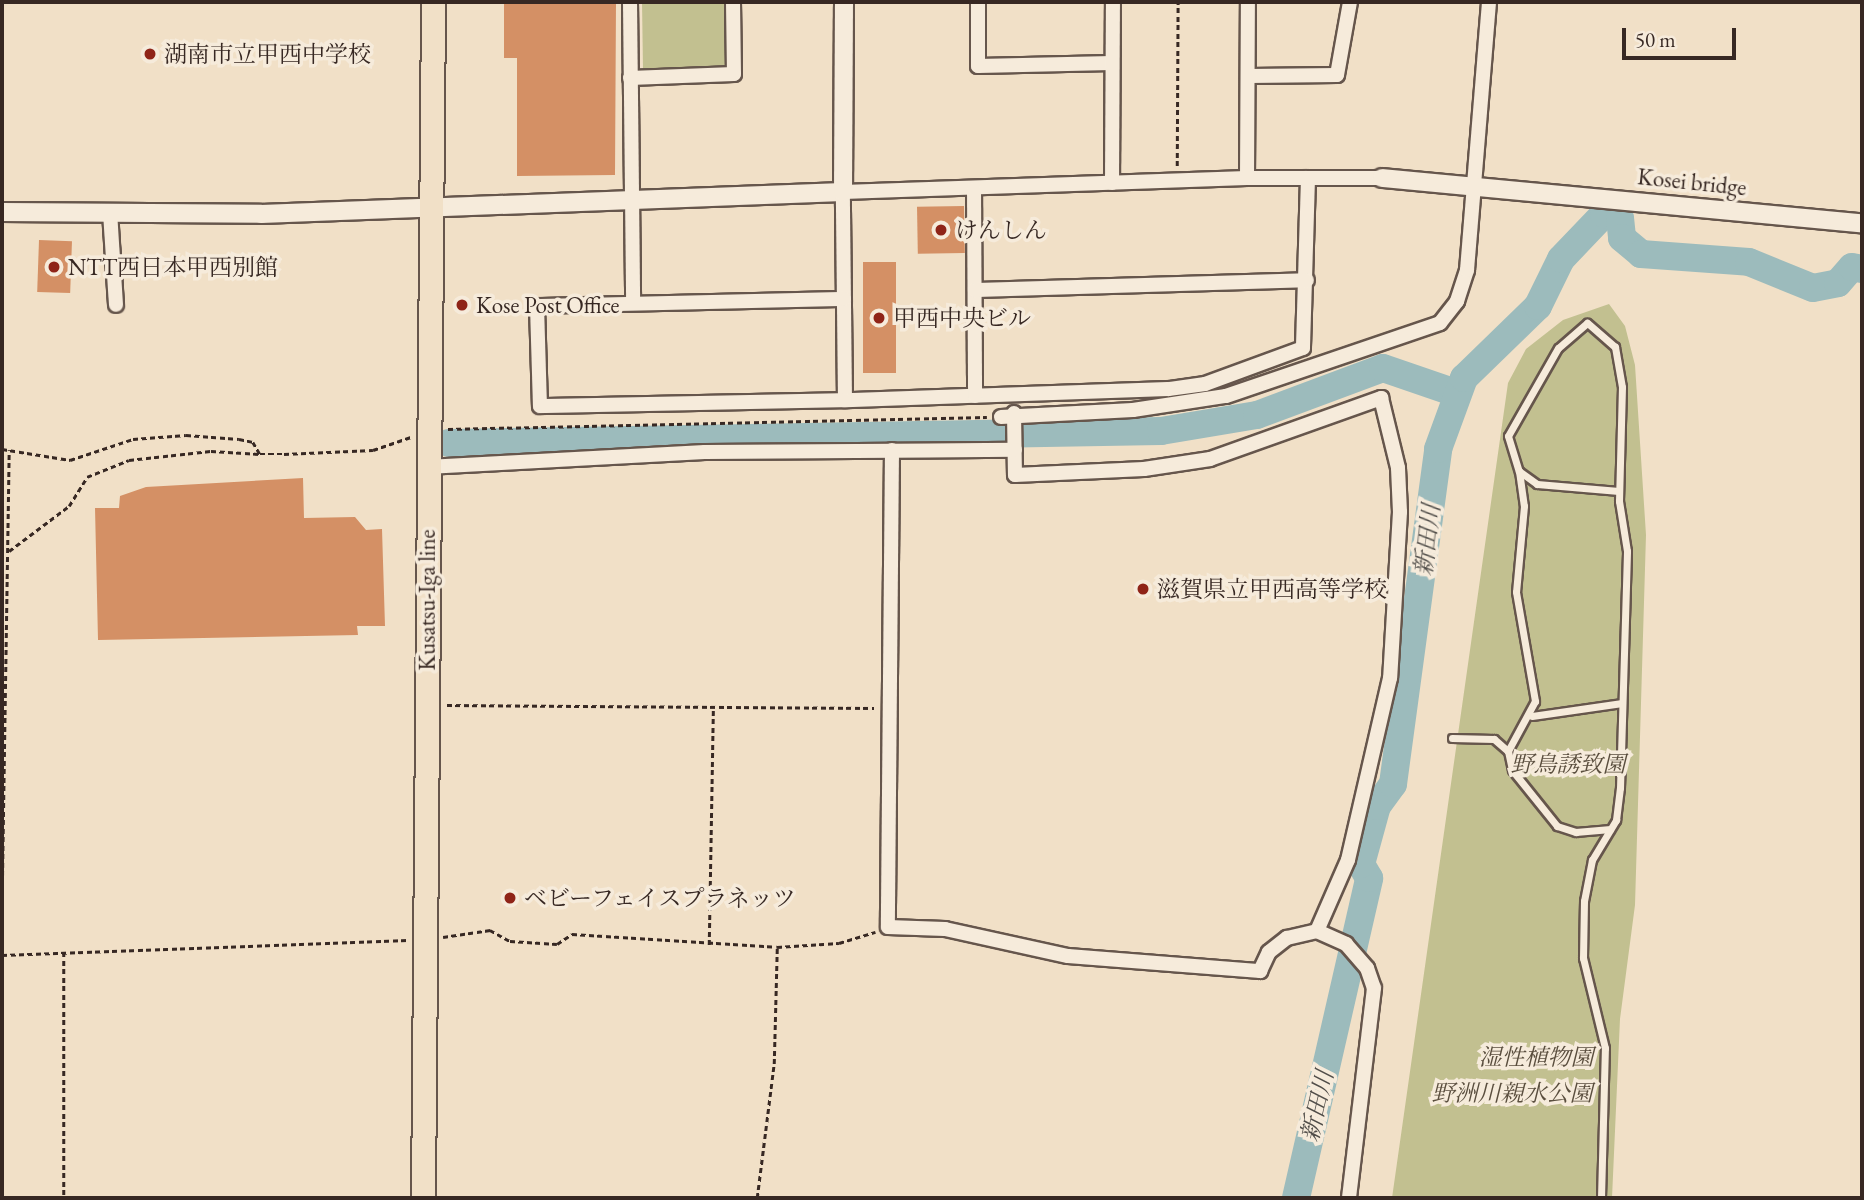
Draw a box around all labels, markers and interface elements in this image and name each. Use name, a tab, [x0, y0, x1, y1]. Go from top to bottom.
scale bar	[1626, 14, 1740, 58]
text: 50 m	[1635, 26, 1676, 53]
place label: 湖南市立甲西中学校	[164, 40, 371, 68]
marker: 湖南市立甲西中学校	[142, 46, 158, 62]
street label: Kosei bridge	[1636, 163, 1748, 201]
place label: けんしん	[955, 216, 1047, 244]
marker: けんしん	[933, 222, 949, 238]
place label: NTT西日本甲西別館	[68, 253, 278, 281]
marker: NTT西日本甲西別館	[46, 259, 62, 275]
place label: Kose Post Office	[476, 291, 619, 319]
marker: Kose Post Office	[454, 297, 470, 313]
place label: 甲西中央ビル	[893, 304, 1031, 332]
marker: 甲西中央ビル	[871, 310, 887, 326]
water label: 新田川	[1408, 503, 1446, 577]
street label: Kusatsu-Iga line	[413, 529, 441, 671]
place label: 滋賀県立甲西高等学校	[1157, 575, 1387, 603]
marker: 滋賀県立甲西高等学校	[1135, 581, 1151, 597]
park label: 野鳥誘致園	[1511, 750, 1625, 778]
place label: ベビーフェイスプラネッツ	[524, 884, 799, 912]
marker: ベビーフェイスプラネッツ	[502, 890, 518, 906]
park label: 湿性植物園	[1479, 1043, 1593, 1071]
water label: 新田川	[1295, 1068, 1339, 1144]
park label: 野洲川親水公園	[1432, 1079, 1592, 1107]

